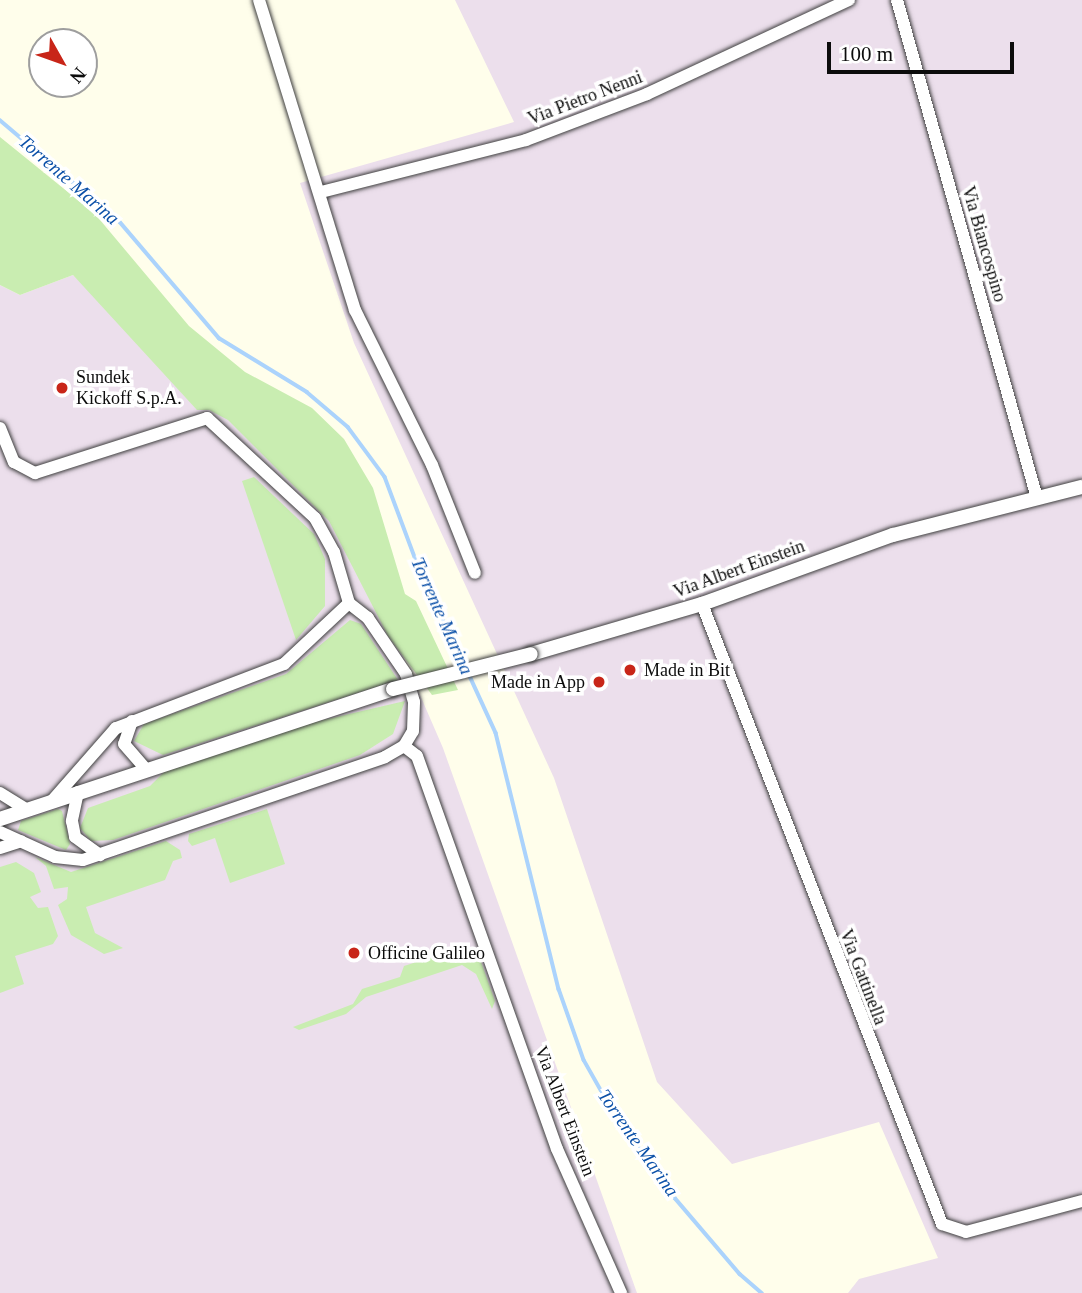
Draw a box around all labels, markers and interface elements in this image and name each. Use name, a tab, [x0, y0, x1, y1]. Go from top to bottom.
north arrow	[28, 28, 98, 98]
scale bar	[830, 28, 1017, 72]
text: 100 m	[840, 42, 893, 66]
text: N	[65, 64, 90, 88]
street label: Via Pietro Nenni	[525, 66, 645, 130]
water label: Torrente Marina	[14, 130, 124, 230]
street label: Via Biancospino	[957, 184, 1011, 304]
place label: Sundek Kickoff S.p.A.	[76, 367, 182, 410]
marker: Sundek Kickoff S.p.A.	[54, 380, 70, 396]
street label: Via Albert Einstein	[670, 535, 808, 603]
water label: Torrente Marina	[406, 554, 478, 678]
place label: Made in Bit	[644, 659, 730, 681]
marker: Made in Bit	[622, 662, 638, 678]
place label: Made in App	[490, 671, 585, 693]
marker: Made in App	[591, 674, 607, 690]
street label: Via Gattinella	[835, 926, 891, 1028]
place label: Officine Galileo	[368, 942, 485, 964]
marker: Officine Galileo	[346, 945, 362, 961]
street label: Via Albert Einstein	[530, 1042, 600, 1180]
water label: Torrente Marina	[593, 1085, 683, 1201]

